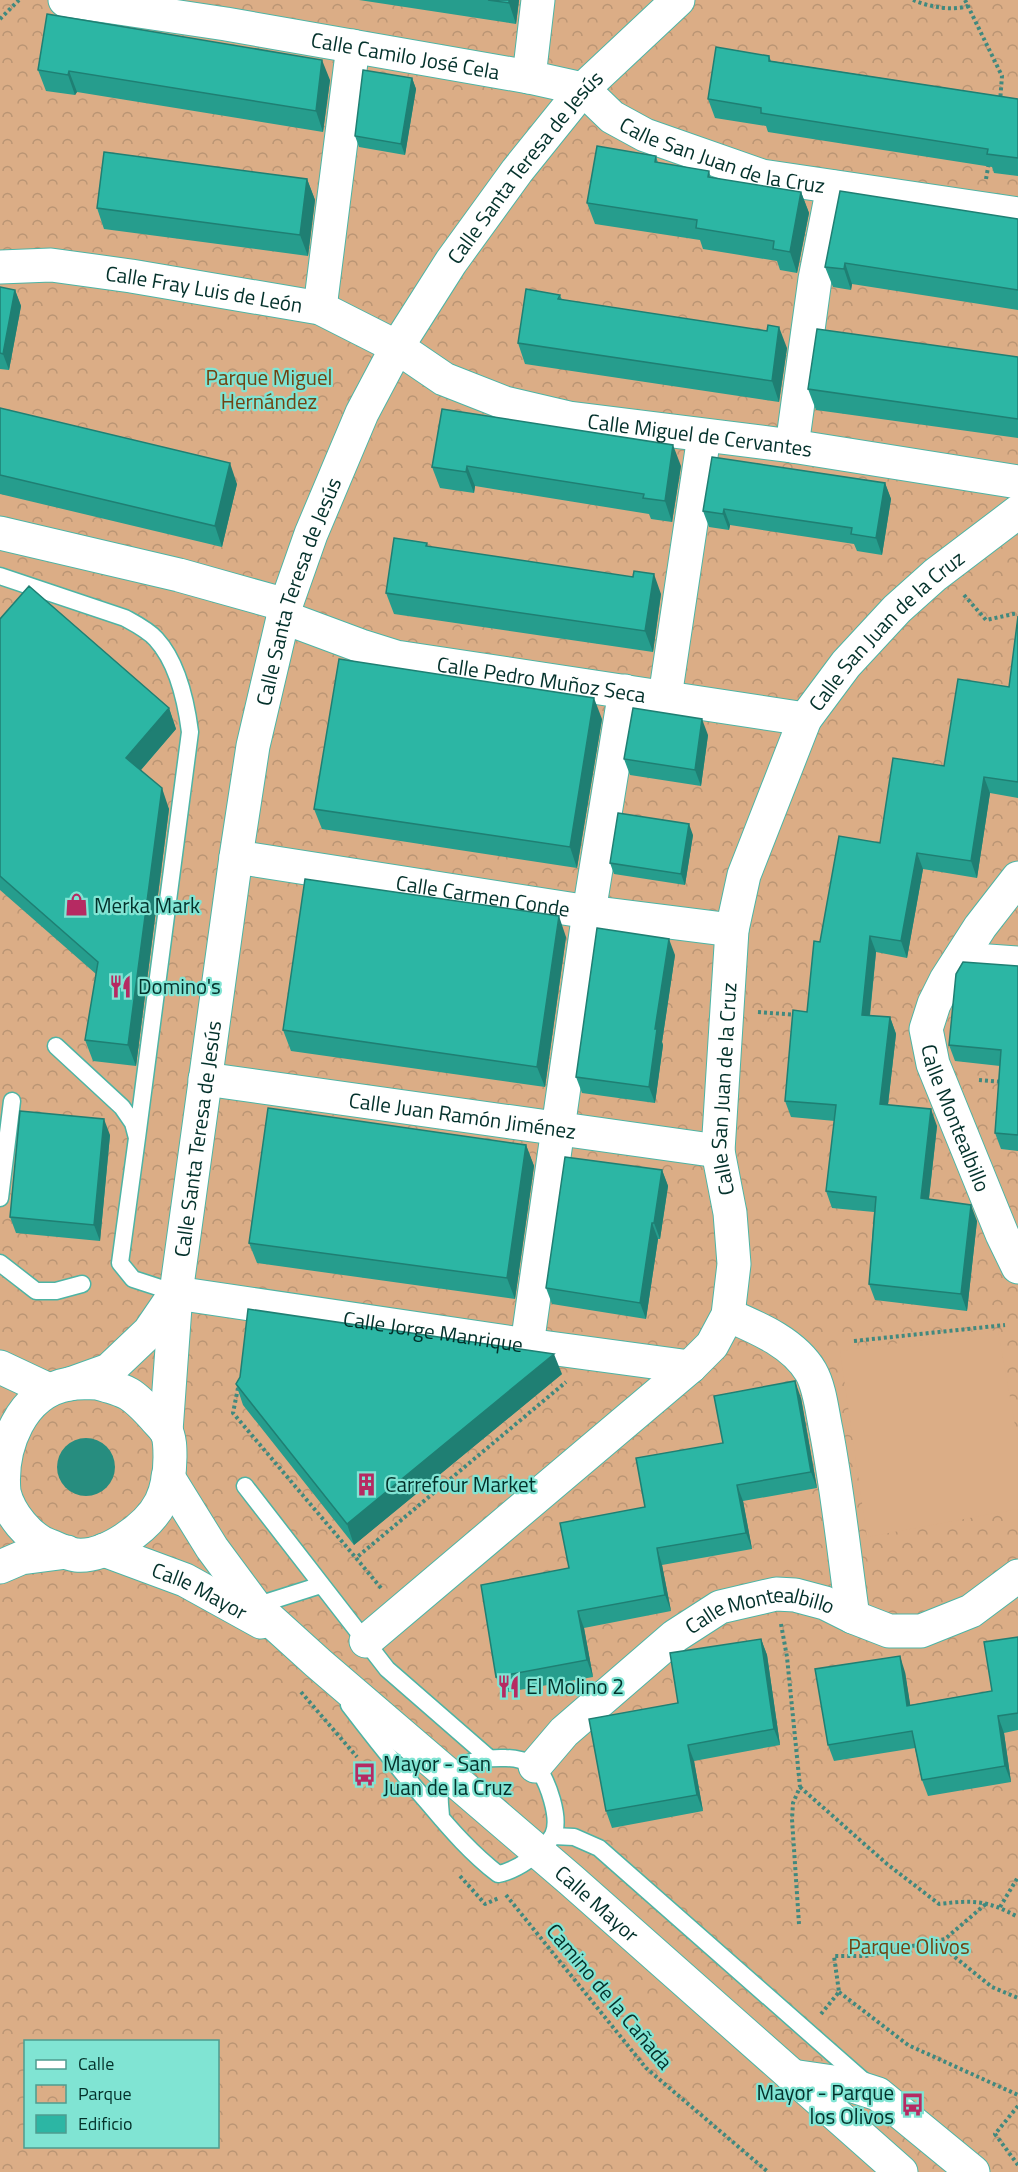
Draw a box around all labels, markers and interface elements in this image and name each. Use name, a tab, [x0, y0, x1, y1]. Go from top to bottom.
street label: Calle Camilo José Cela	[309, 23, 503, 88]
street label: Calle Santa Teresa de Jesús	[439, 62, 610, 270]
street label: Calle San Juan de la Cruz	[614, 108, 827, 201]
street label: Calle Fray Luis de León	[104, 257, 305, 321]
park label: Parque Miguel Hernández	[206, 361, 332, 417]
street label: Calle Miguel de Cervantes	[586, 404, 815, 465]
street label: Calle Santa Teresa de Jesús	[247, 472, 349, 709]
street label: Calle San Juan de la Cruz	[800, 542, 971, 718]
street label: Calle Pedro Muñoz Seca	[435, 647, 648, 711]
street label: Calle Carmen Conde	[394, 866, 572, 925]
place label: Merka Mark	[94, 889, 200, 921]
shop icon: Merka Mark	[63, 892, 89, 918]
place label: Domino's	[138, 970, 221, 1002]
restaurant icon: Domino's	[107, 973, 133, 999]
street label: Calle San Juan de la Cruz	[702, 981, 745, 1198]
street label: Calle Santa Teresa de Jesús	[165, 1018, 229, 1259]
street label: Calle Montealbillo	[913, 1041, 999, 1197]
street label: Calle Juan Ramón Jiménez	[347, 1083, 578, 1147]
street label: Calle Jorge Manrique	[341, 1302, 525, 1360]
place label: Carrefour Market	[385, 1468, 537, 1500]
building icon: Carrefour Market	[354, 1471, 380, 1497]
street label: Calle Mayor	[148, 1553, 253, 1628]
street label: Calle Montealbillo	[678, 1578, 841, 1642]
place label: El Molino 2	[526, 1670, 624, 1702]
restaurant icon: El Molino 2	[495, 1673, 521, 1699]
place label: Mayor - San Juan de la Cruz	[383, 1747, 512, 1803]
bus stop icon: Mayor - San Juan de la Cruz	[352, 1762, 378, 1788]
street label: Calle Mayor	[548, 1857, 647, 1949]
street label: Camino de la Cañada	[539, 1916, 681, 2077]
park label: Parque Olivos	[848, 1930, 970, 1962]
legend	[24, 2040, 219, 2148]
text: Calle	[78, 2050, 114, 2077]
place label: Mayor - Parque los Olivos	[757, 2076, 894, 2132]
text: Parque	[78, 2080, 132, 2107]
bus stop icon: Mayor - Parque los Olivos	[899, 2091, 925, 2117]
text: Edificio	[78, 2110, 132, 2137]

